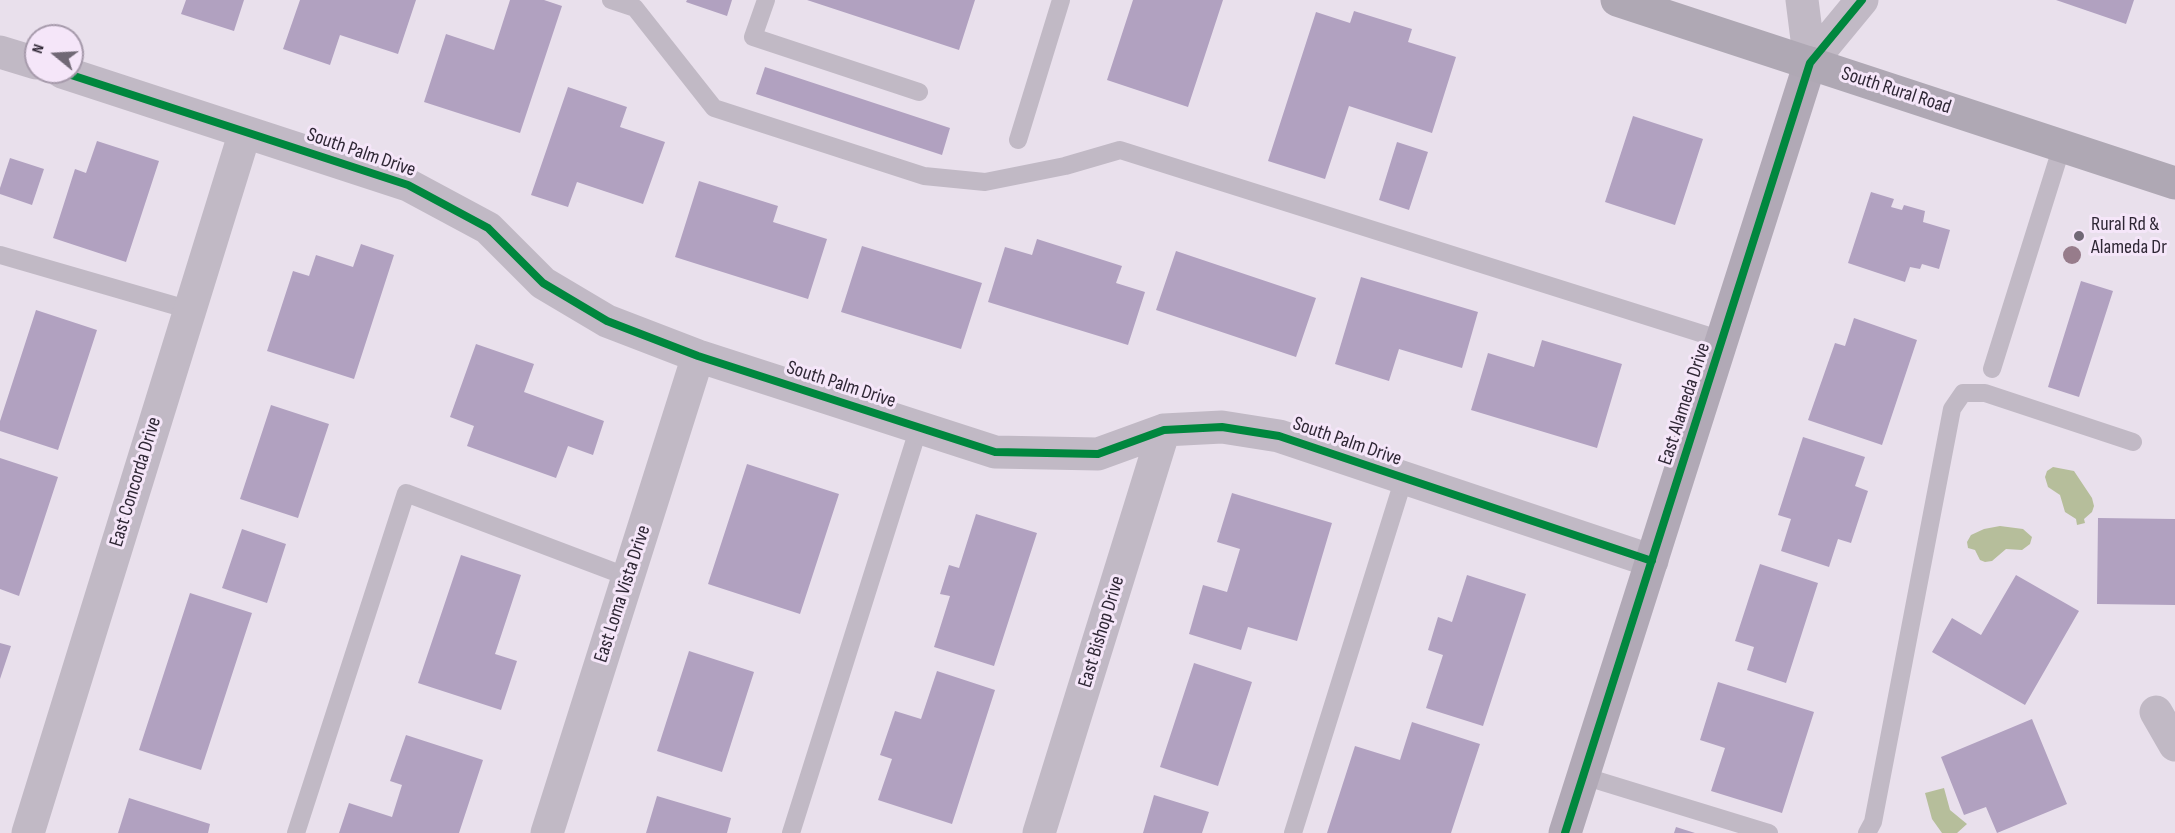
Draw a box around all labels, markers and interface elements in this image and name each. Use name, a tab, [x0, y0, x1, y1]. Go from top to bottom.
north arrow	[24, 24, 84, 84]
text: N	[28, 42, 49, 56]
street label: South Rural Road	[1838, 62, 1954, 120]
street label: South Palm Drive	[303, 123, 419, 183]
place label: Rural Rd & Alameda Dr	[2091, 213, 2167, 260]
marker: Rural Rd & Alameda Dr	[2072, 229, 2086, 243]
street label: East Alameda Drive	[1654, 340, 1716, 468]
street label: South Palm Drive	[783, 356, 899, 414]
street label: South Palm Drive	[1289, 412, 1405, 472]
street label: East Concorda Drive	[105, 414, 167, 550]
street label: East Loma Vista Drive	[589, 522, 657, 666]
street label: East Bishop Drive	[1074, 573, 1130, 691]

